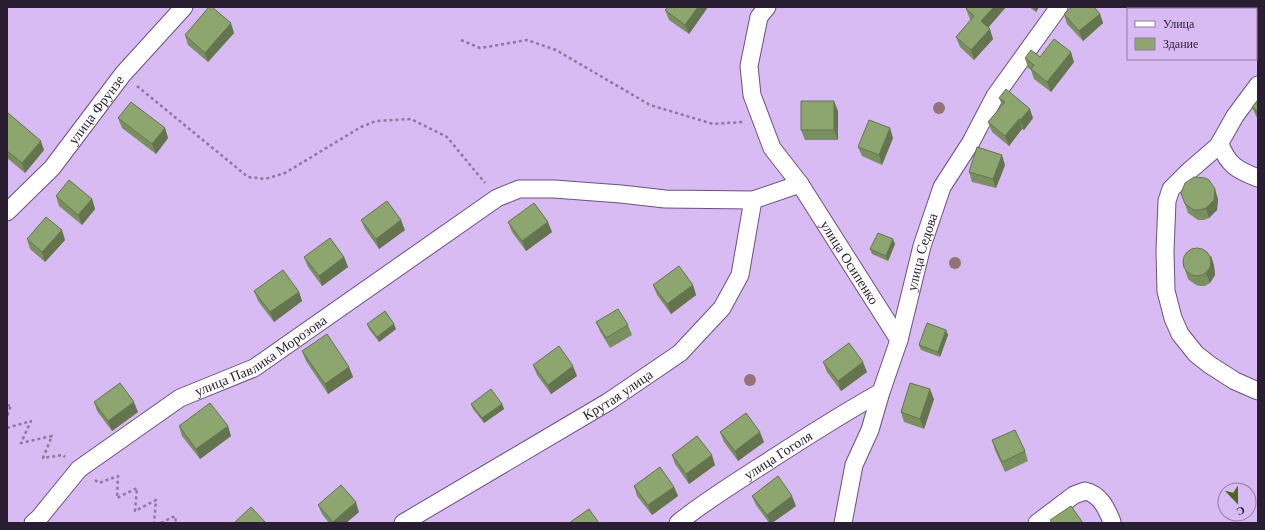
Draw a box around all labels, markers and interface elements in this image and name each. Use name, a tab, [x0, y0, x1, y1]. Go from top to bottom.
legend	[1127, 8, 1257, 60]
text: Улица	[1163, 17, 1195, 31]
text: Здание	[1163, 37, 1198, 51]
street label: улица Фрунзе	[65, 72, 127, 147]
street label: улица Седова	[904, 210, 940, 293]
street label: улица Осипенко	[818, 218, 882, 307]
street label: улица Павлика Морозова	[192, 312, 330, 399]
street label: Крутая улица	[580, 366, 656, 423]
street label: улица Гоголя	[741, 427, 815, 482]
north arrow	[1217, 482, 1257, 522]
text: С	[1235, 504, 1247, 518]

